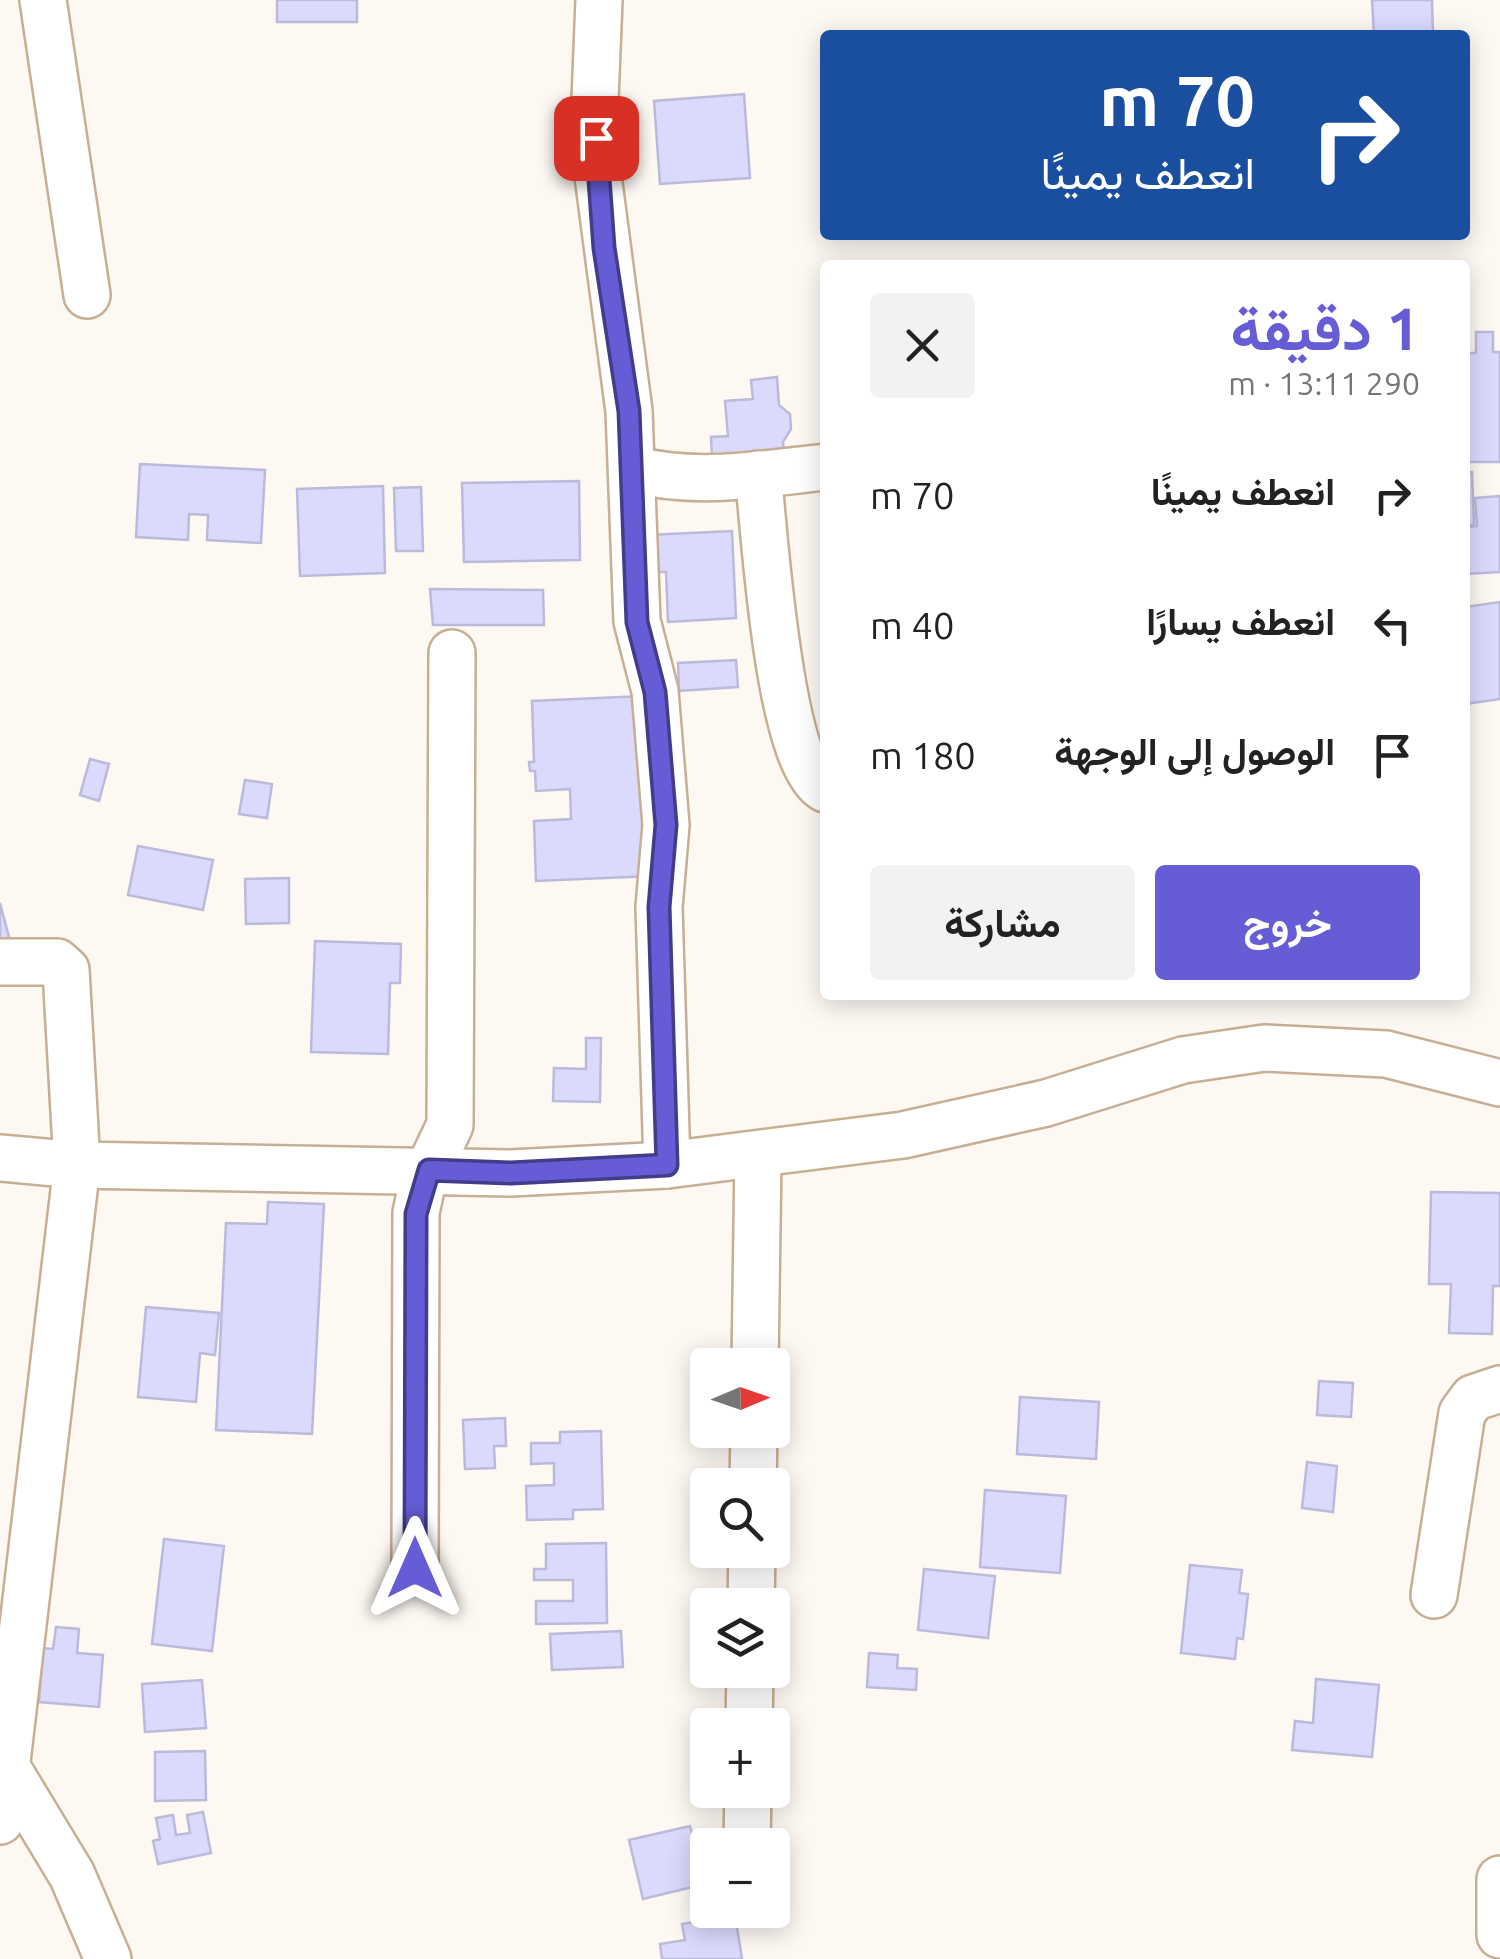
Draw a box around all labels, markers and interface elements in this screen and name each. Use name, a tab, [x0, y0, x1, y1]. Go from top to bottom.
text: 70 m	[1099, 61, 1255, 139]
icon: right	[1290, 70, 1420, 200]
pin	[554, 96, 639, 181]
icon: arrive	[569, 111, 624, 166]
text: انعطف يمينًا	[1040, 147, 1255, 198]
button: close	[870, 293, 975, 398]
text: 1 دقيقة	[1230, 294, 1420, 361]
text: 290 m · 13:11	[1228, 365, 1420, 401]
icon: right	[1365, 468, 1420, 523]
text: انعطف يمينًا	[1151, 470, 1335, 512]
text: 70 m	[870, 474, 954, 516]
icon: left	[1365, 598, 1420, 653]
text: انعطف يسارًا	[1146, 600, 1335, 642]
text: 40 m	[870, 604, 954, 646]
icon: arrive	[1365, 728, 1420, 783]
text: الوصول إلى الوجهة	[1054, 730, 1335, 772]
text: 180 m	[870, 734, 976, 776]
button: مشاركة	[870, 865, 1135, 980]
button: خروج	[1155, 865, 1420, 980]
north arrow	[690, 1348, 790, 1448]
map controls	[690, 1348, 790, 1928]
button: search	[690, 1468, 790, 1568]
position arrow	[363, 1516, 467, 1620]
button: layers	[690, 1588, 790, 1688]
button: +	[690, 1708, 790, 1808]
button: −	[690, 1828, 790, 1928]

